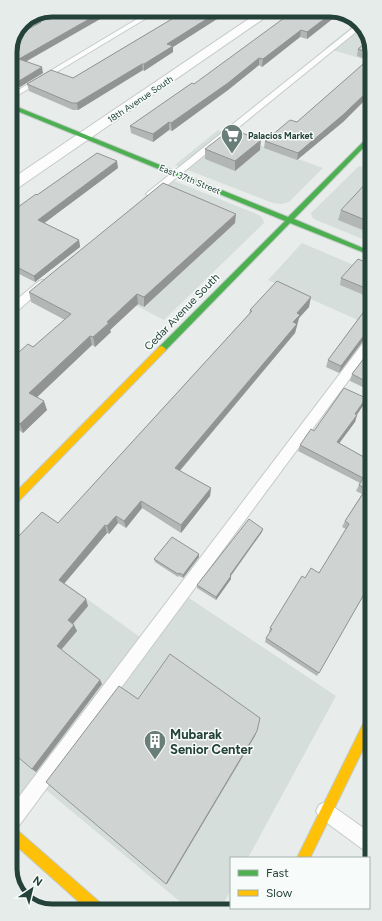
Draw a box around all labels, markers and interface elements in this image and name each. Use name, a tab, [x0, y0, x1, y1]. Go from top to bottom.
street label: 18th Avenue South	[105, 73, 175, 125]
supermarket icon: Palacios Market	[219, 122, 245, 155]
place label: Palacios Market	[248, 130, 313, 141]
street label: East 37th Street	[158, 162, 223, 197]
street label: Cedar Avenue South	[142, 271, 222, 353]
place label: Mubarak Senior Center	[170, 727, 253, 757]
building icon: Mubarak Senior Center	[142, 728, 168, 761]
legend	[230, 857, 370, 909]
text: Fast	[266, 866, 289, 880]
north arrow	[12, 869, 52, 909]
text: N	[30, 873, 45, 889]
text: Slow	[266, 886, 293, 900]

